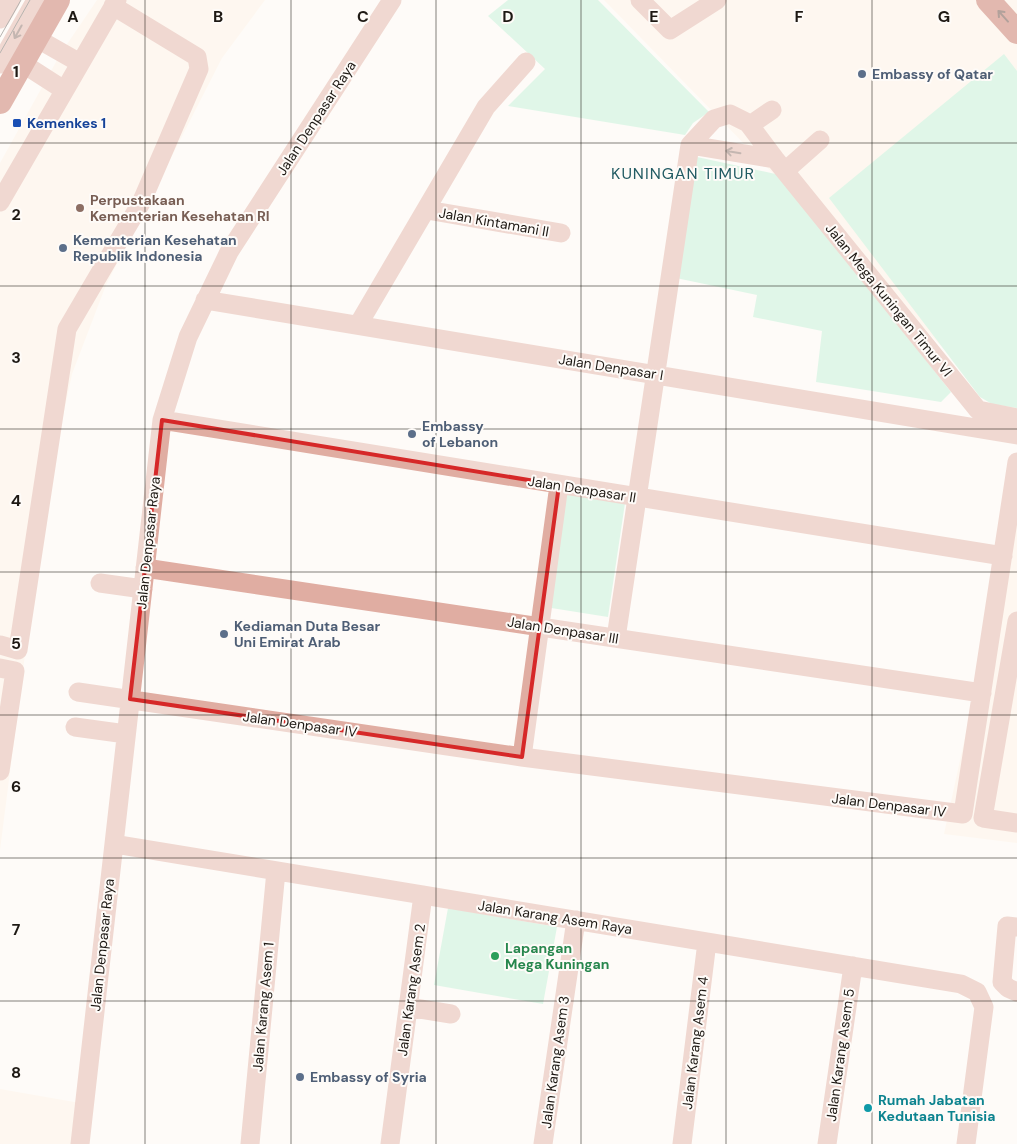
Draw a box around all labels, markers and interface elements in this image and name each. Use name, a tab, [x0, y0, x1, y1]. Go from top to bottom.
text: A	[67, 6, 79, 27]
text: B	[213, 6, 223, 27]
text: C	[357, 6, 369, 27]
text: D	[502, 6, 514, 27]
text: E	[649, 6, 659, 27]
text: F	[795, 6, 804, 27]
text: G	[938, 6, 950, 27]
one-way arrow	[997, 9, 1009, 22]
one-way arrow	[13, 24, 22, 39]
street label: Jalan Denpasar Raya	[272, 57, 360, 179]
text: 1	[13, 61, 19, 82]
place label: Embassy of Qatar	[872, 65, 993, 83]
marker: Embassy of Qatar	[856, 68, 868, 80]
place label: Kemenkes 1	[27, 114, 106, 132]
marker: Kemenkes 1	[11, 117, 23, 129]
one-way arrow	[725, 147, 741, 157]
district label: KUNINGAN TIMUR	[611, 163, 755, 184]
place label: Perpustakaan Kementerian Kesehatan RI	[90, 191, 270, 225]
marker: Perpustakaan Kementerian Kesehatan RI	[74, 202, 86, 214]
street label: Jalan Kintamani II	[437, 203, 551, 241]
text: 2	[11, 204, 21, 225]
street label: Jalan Mega Kuningan Timur VI	[822, 220, 956, 380]
place label: Kementerian Kesehatan Republik Indonesia	[73, 231, 237, 265]
marker: Kementerian Kesehatan Republik Indonesia	[57, 242, 69, 254]
text: 3	[11, 347, 21, 368]
street label: Jalan Denpasar I	[557, 350, 665, 384]
place label: Embassy of Lebanon	[422, 417, 498, 451]
marker: Embassy of Lebanon	[406, 428, 418, 440]
street label: Jalan Denpasar II	[527, 472, 637, 506]
street label: Jalan Denpasar Raya	[132, 476, 164, 610]
text: 4	[11, 490, 21, 511]
street label: Jalan Denpasar III	[506, 612, 620, 648]
place label: Kediaman Duta Besar Uni Emirat Arab	[234, 617, 381, 651]
marker: Kediaman Duta Besar Uni Emirat Arab	[218, 628, 230, 640]
text: 5	[11, 633, 21, 654]
street label: Jalan Denpasar IV	[242, 707, 359, 741]
text: 6	[11, 776, 21, 797]
street label: Jalan Denpasar IV	[831, 789, 948, 821]
street label: Jalan Denpasar Raya	[86, 878, 118, 1012]
street label: Jalan Karang Asem Raya	[477, 896, 633, 938]
text: 7	[12, 919, 21, 940]
street label: Jalan Karang Asem 2	[393, 923, 429, 1057]
place label: Lapangan Mega Kuningan	[505, 939, 609, 973]
street label: Jalan Karang Asem 1	[248, 942, 278, 1072]
marker: Lapangan Mega Kuningan	[489, 950, 501, 962]
street label: Jalan Karang Asem 4	[678, 975, 712, 1111]
street label: Jalan Karang Asem 5	[822, 987, 858, 1123]
street label: Jalan Karang Asem 3	[537, 995, 573, 1129]
text: 8	[11, 1062, 21, 1083]
place label: Embassy of Syria	[310, 1068, 427, 1086]
marker: Embassy of Syria	[294, 1071, 306, 1083]
place label: Rumah Jabatan Kedutaan Tunisia	[878, 1091, 995, 1125]
marker: Rumah Jabatan Kedutaan Tunisia	[862, 1102, 874, 1114]

